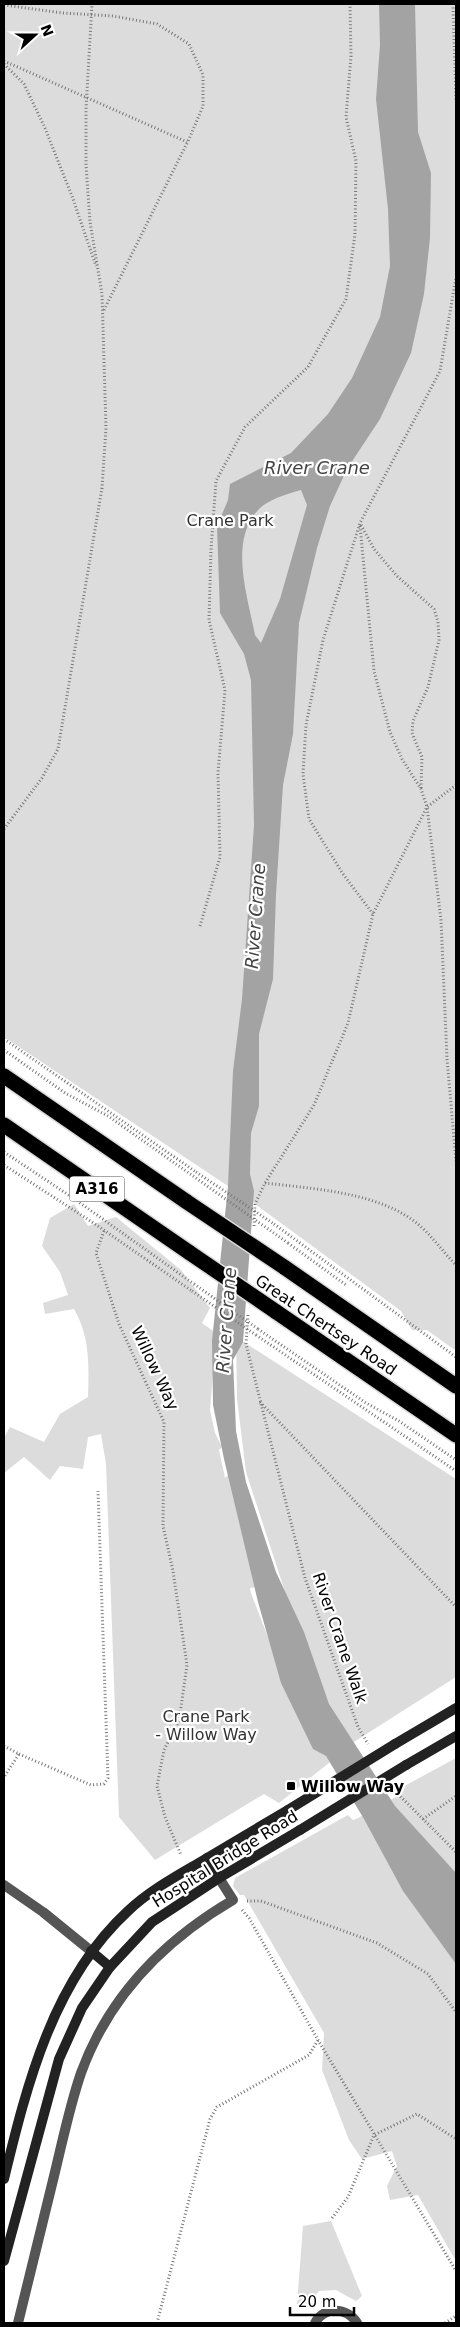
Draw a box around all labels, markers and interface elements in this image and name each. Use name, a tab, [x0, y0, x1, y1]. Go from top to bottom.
north arrow	[10, 10, 60, 60]
text: N	[38, 22, 57, 39]
water label: River Crane	[264, 457, 370, 478]
park label: Crane Park	[186, 511, 274, 530]
water label: River Crane	[241, 862, 269, 970]
road number: A316	[70, 1176, 124, 1202]
water label: River Crane	[212, 1266, 240, 1374]
street label: Great Chertsey Road	[252, 1271, 400, 1379]
street label: Willow Way	[127, 1323, 183, 1413]
street label: River Crane Walk	[309, 1570, 372, 1707]
park label: Crane Park - Willow Way	[155, 1707, 257, 1744]
place label: Willow Way	[301, 1777, 405, 1796]
marker: Willow Way	[285, 1780, 297, 1792]
street label: Hospital Bridge Road	[149, 1806, 301, 1912]
scale bar	[290, 2284, 354, 2316]
text: 20 m	[298, 2293, 336, 2311]

